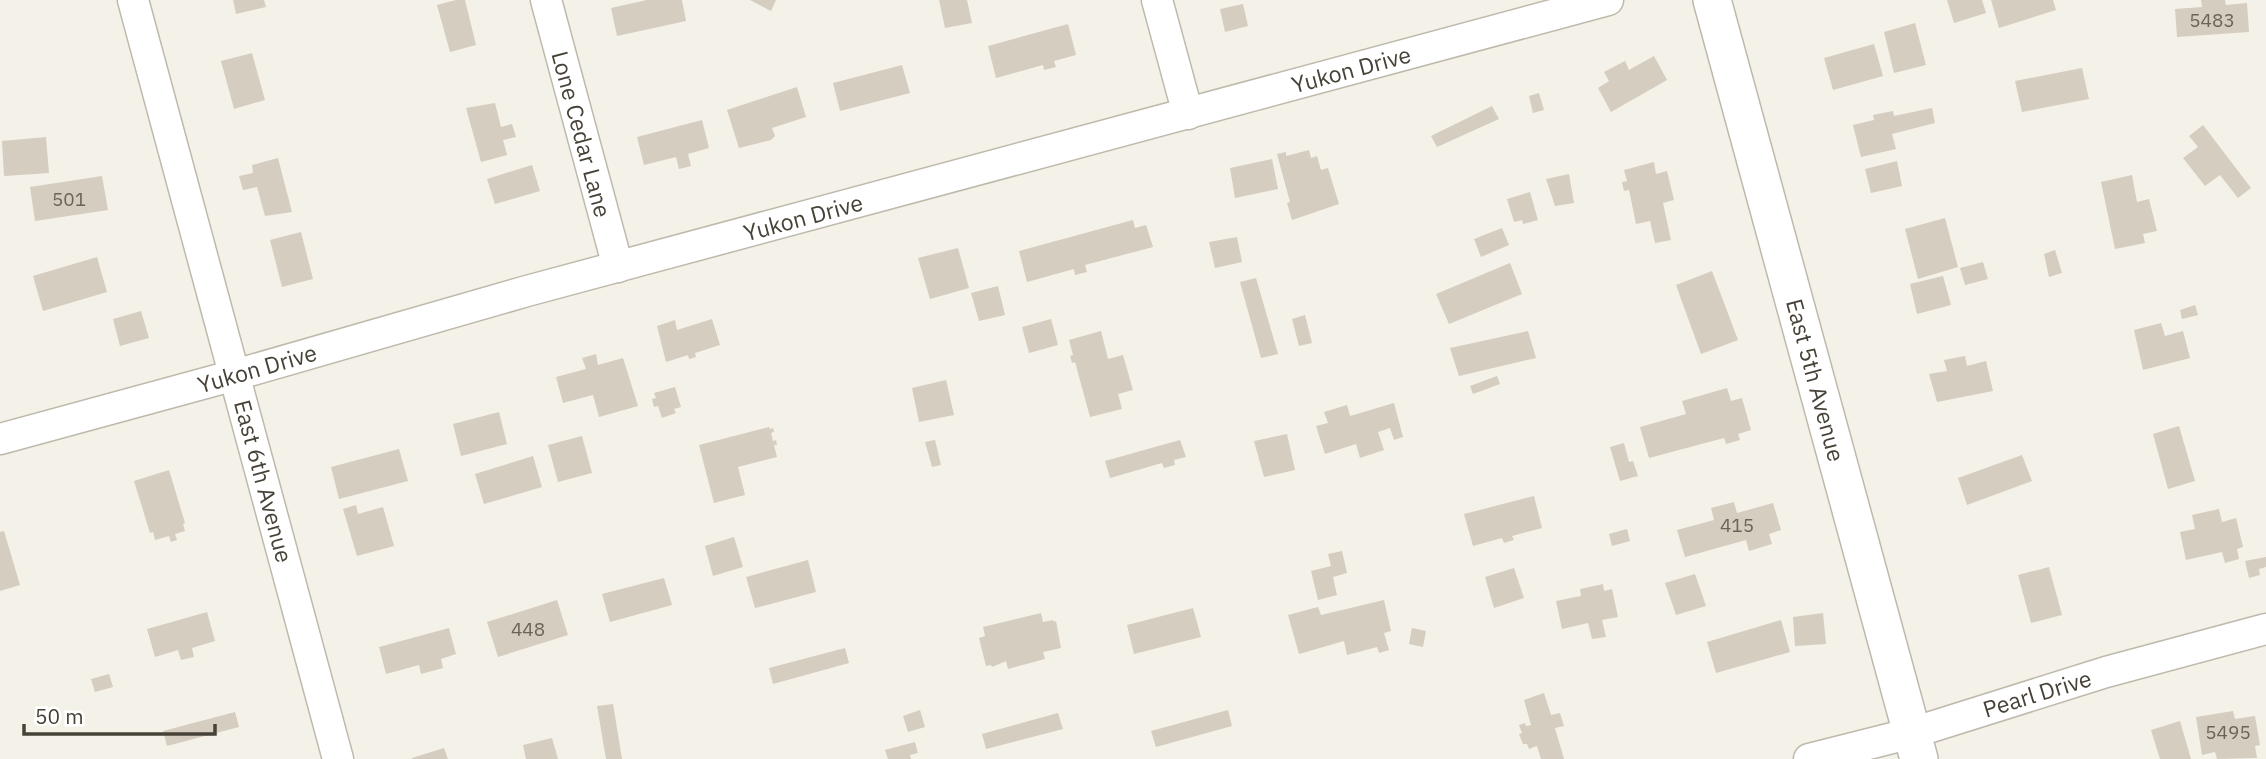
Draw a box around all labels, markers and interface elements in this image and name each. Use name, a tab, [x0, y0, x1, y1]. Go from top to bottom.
house number: 5483	[2189, 8, 2235, 32]
street label: Yukon Drive	[1288, 39, 1414, 99]
street label: Lone Cedar Lane	[545, 47, 619, 221]
house number: 501	[52, 187, 86, 211]
street label: Yukon Drive	[740, 187, 866, 247]
street label: East 5th Avenue	[1780, 295, 1852, 465]
street label: Yukon Drive	[194, 337, 320, 399]
street label: East 6th Avenue	[228, 396, 300, 566]
house number: 415	[1720, 513, 1754, 537]
house number: 448	[511, 617, 545, 641]
street label: Pearl Drive	[1979, 662, 2095, 724]
scale bar	[24, 692, 215, 736]
text: 50 m	[35, 702, 84, 730]
house number: 5495	[2205, 720, 2251, 744]

